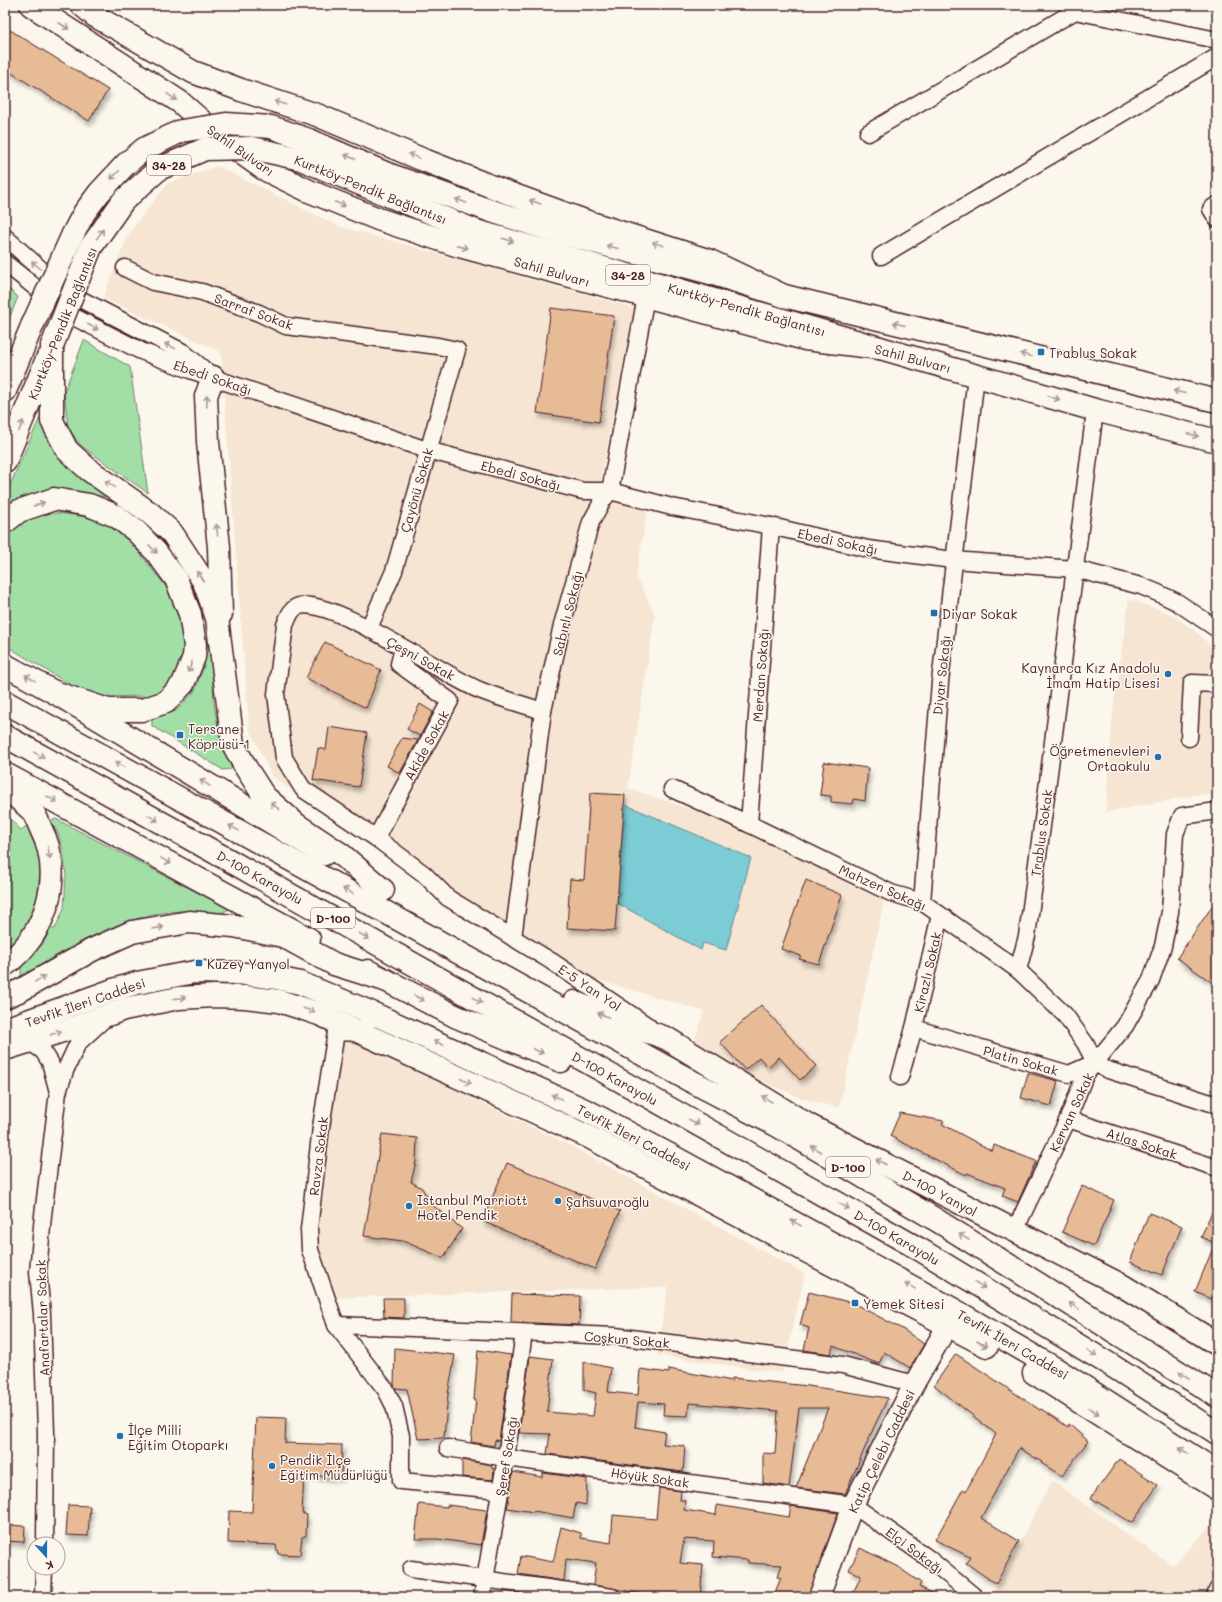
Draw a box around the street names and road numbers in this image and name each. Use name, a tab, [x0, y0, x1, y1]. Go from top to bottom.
street label: Sahil Bulvarı	[204, 121, 278, 179]
street label: Kurtköy-Pendik Bağlantısı	[292, 151, 450, 227]
road number: 34-28	[147, 155, 191, 175]
street label: Kurtköy-Pendik Bağlantısı	[24, 244, 100, 402]
street label: Sahil Bulvarı	[512, 252, 592, 290]
road number: 34-28	[606, 265, 650, 285]
street label: Kurtköy-Pendik Bağlantısı	[666, 278, 828, 340]
street label: Sarraf Sokak	[212, 289, 296, 333]
street label: Sahil Bulvarı	[873, 340, 953, 376]
street label: Ebedi Sokağı	[172, 356, 254, 398]
street label: Çayönü Sokak	[396, 446, 436, 534]
street label: Ebedi Sokağı	[479, 456, 563, 494]
street label: Ebedi Sokağı	[796, 524, 880, 558]
street label: Sabırlı Sokağı	[548, 569, 586, 657]
street label: Merdan Sokağı	[748, 627, 772, 723]
street label: Çeşni Sokak	[384, 632, 458, 684]
street label: Diyar Sokağı	[928, 634, 954, 716]
street label: Akide Sokak	[400, 707, 452, 783]
street label: Trablus Sokak	[1026, 788, 1056, 878]
street label: D-100 Karayolu	[214, 846, 306, 908]
street label: Mahzen Sokağı	[837, 860, 929, 914]
road number: D-100	[311, 908, 355, 928]
street label: Kirazlı Sokak	[909, 930, 945, 1014]
street label: E-5 Yan Yol	[555, 960, 625, 1014]
street label: Tevfik İleri Caddesi	[23, 973, 147, 1031]
street label: Platin Sokak	[981, 1041, 1061, 1079]
street label: D-100 Karayolu	[569, 1047, 661, 1109]
street label: Kervan Sokak	[1045, 1069, 1097, 1154]
street label: Tevfik İleri Caddesi	[574, 1100, 694, 1174]
street label: Ravza Sokak	[305, 1115, 331, 1197]
street label: Atlas Sokak	[1104, 1124, 1180, 1162]
road number: D-100	[826, 1157, 870, 1177]
street label: D-100 Yanyol	[900, 1166, 980, 1220]
street label: D-100 Karayolu	[851, 1206, 943, 1268]
street label: Anafartalar Sokak	[31, 1259, 53, 1377]
street label: Tevfik İleri Caddesi	[954, 1305, 1072, 1383]
street label: Coşkun Sokak	[584, 1327, 670, 1351]
street label: Katip Çelebi Caddesi	[844, 1387, 918, 1515]
street label: Şeref Sokağı	[491, 1415, 521, 1497]
street label: Höyük Sokak	[610, 1463, 690, 1491]
street label: Elçi Sokağı	[883, 1523, 947, 1577]

